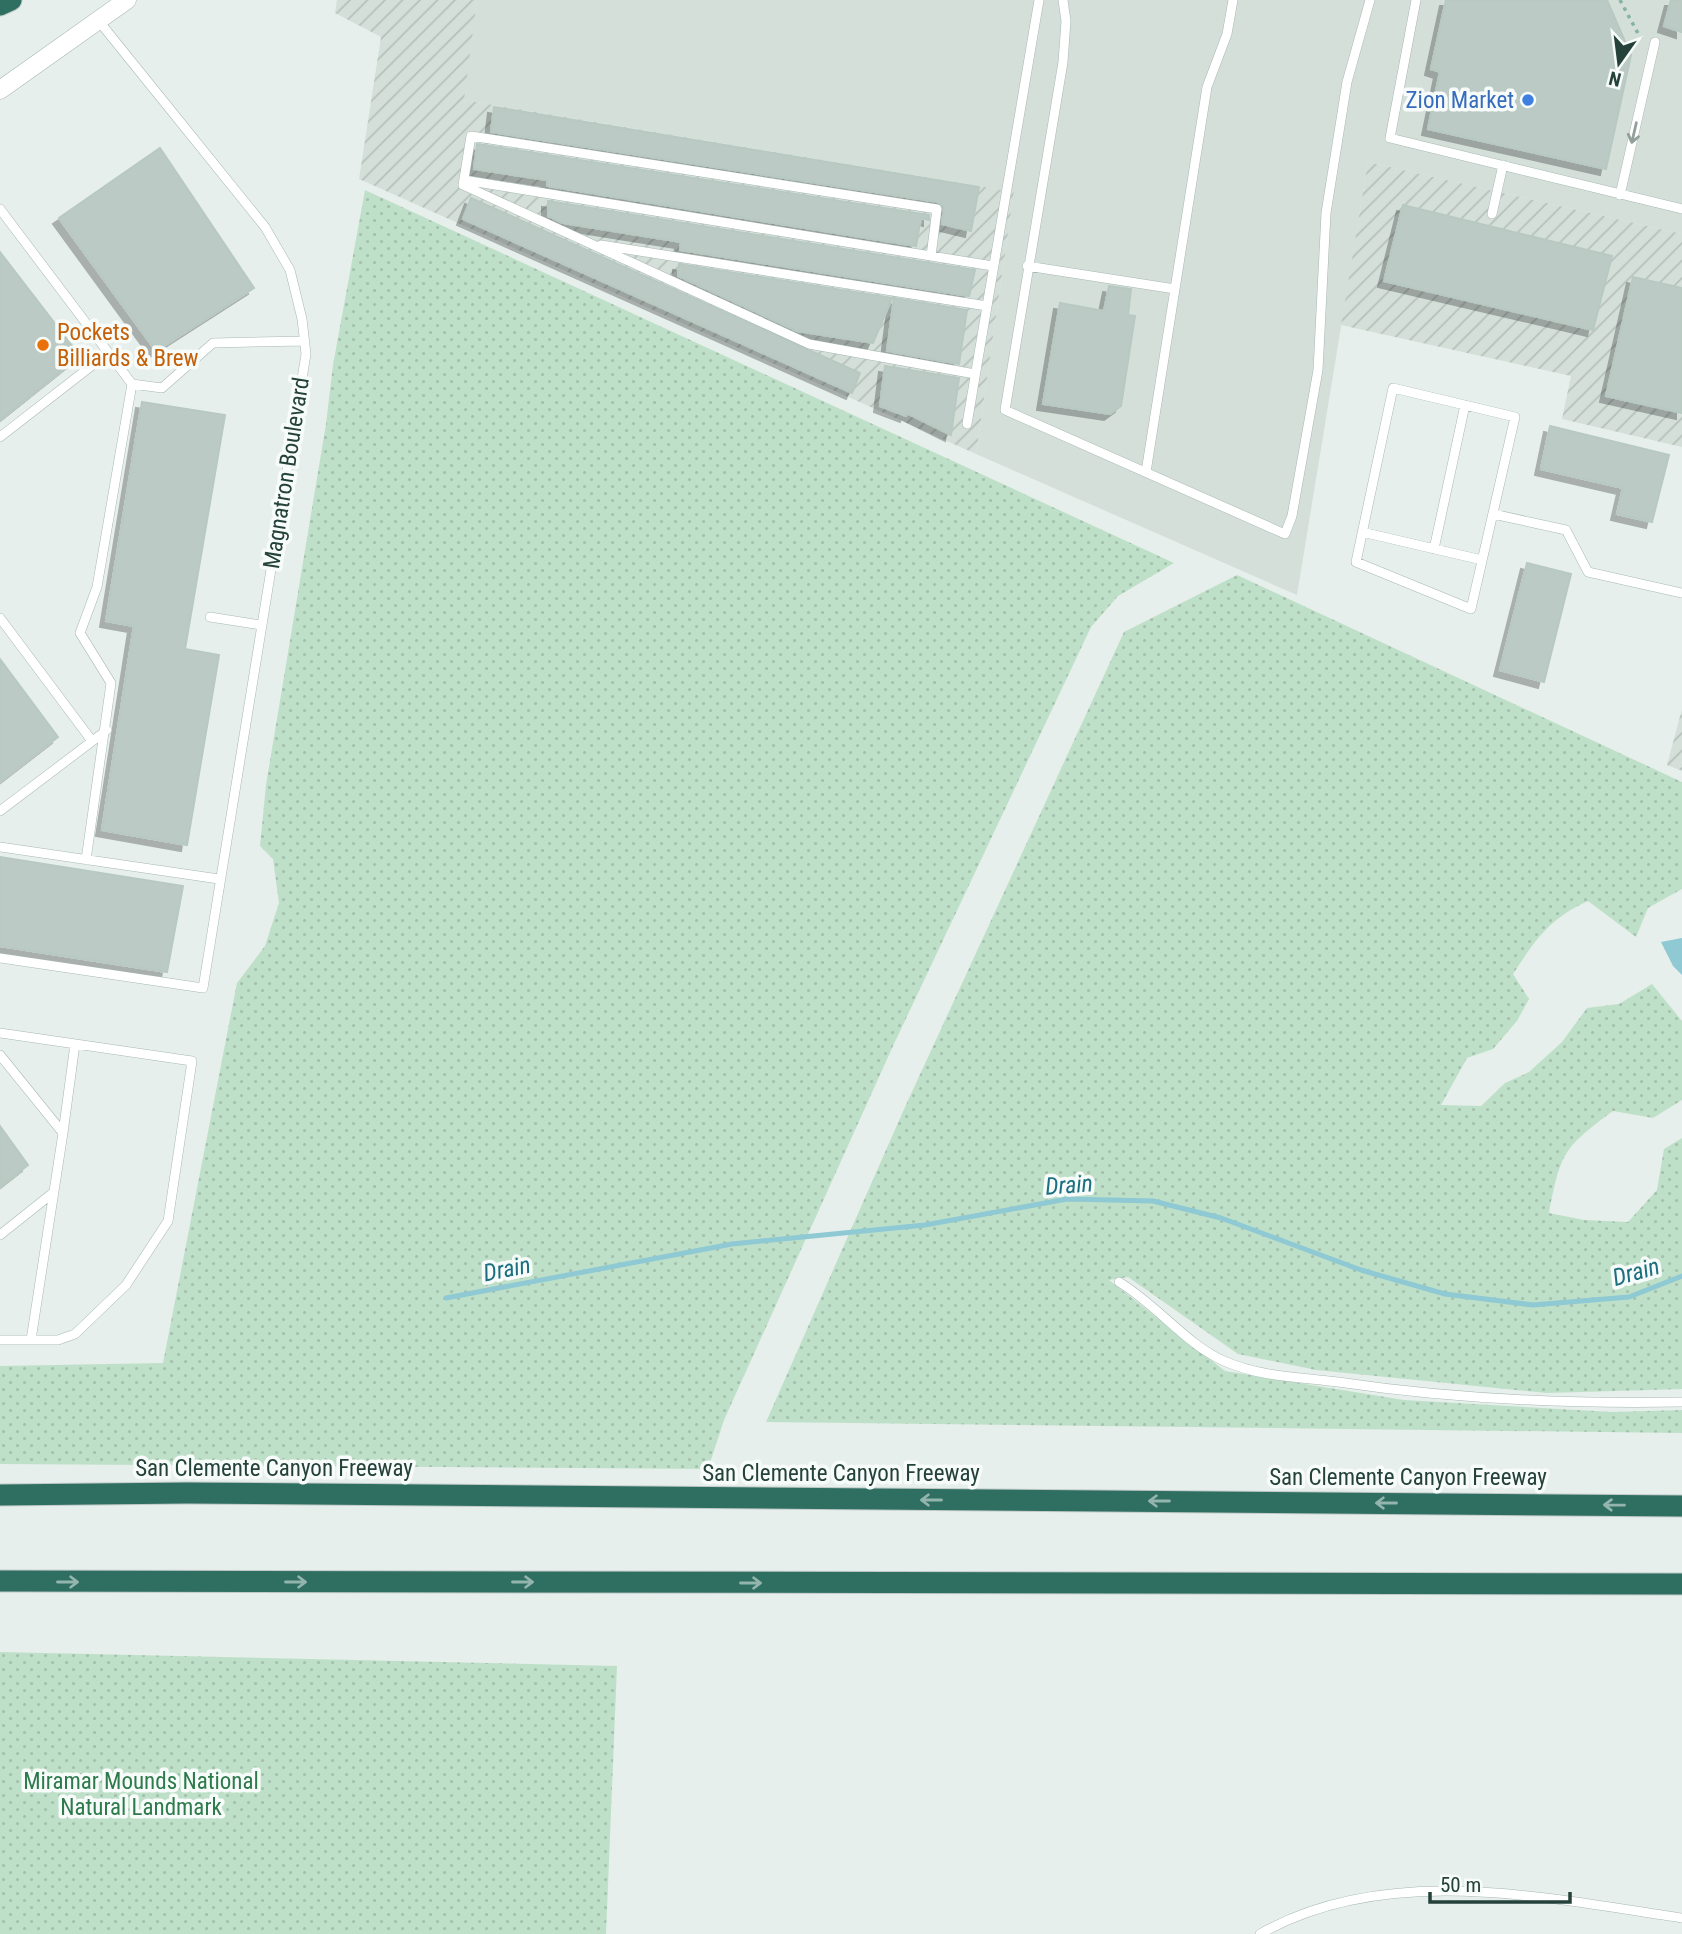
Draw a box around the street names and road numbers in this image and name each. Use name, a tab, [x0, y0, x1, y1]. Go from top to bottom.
street label: Magnatron Boulevard	[258, 375, 315, 571]
street label: San Clemente Canyon Freeway	[135, 1455, 413, 1482]
street label: San Clemente Canyon Freeway	[702, 1460, 980, 1487]
street label: San Clemente Canyon Freeway	[1269, 1464, 1547, 1491]

